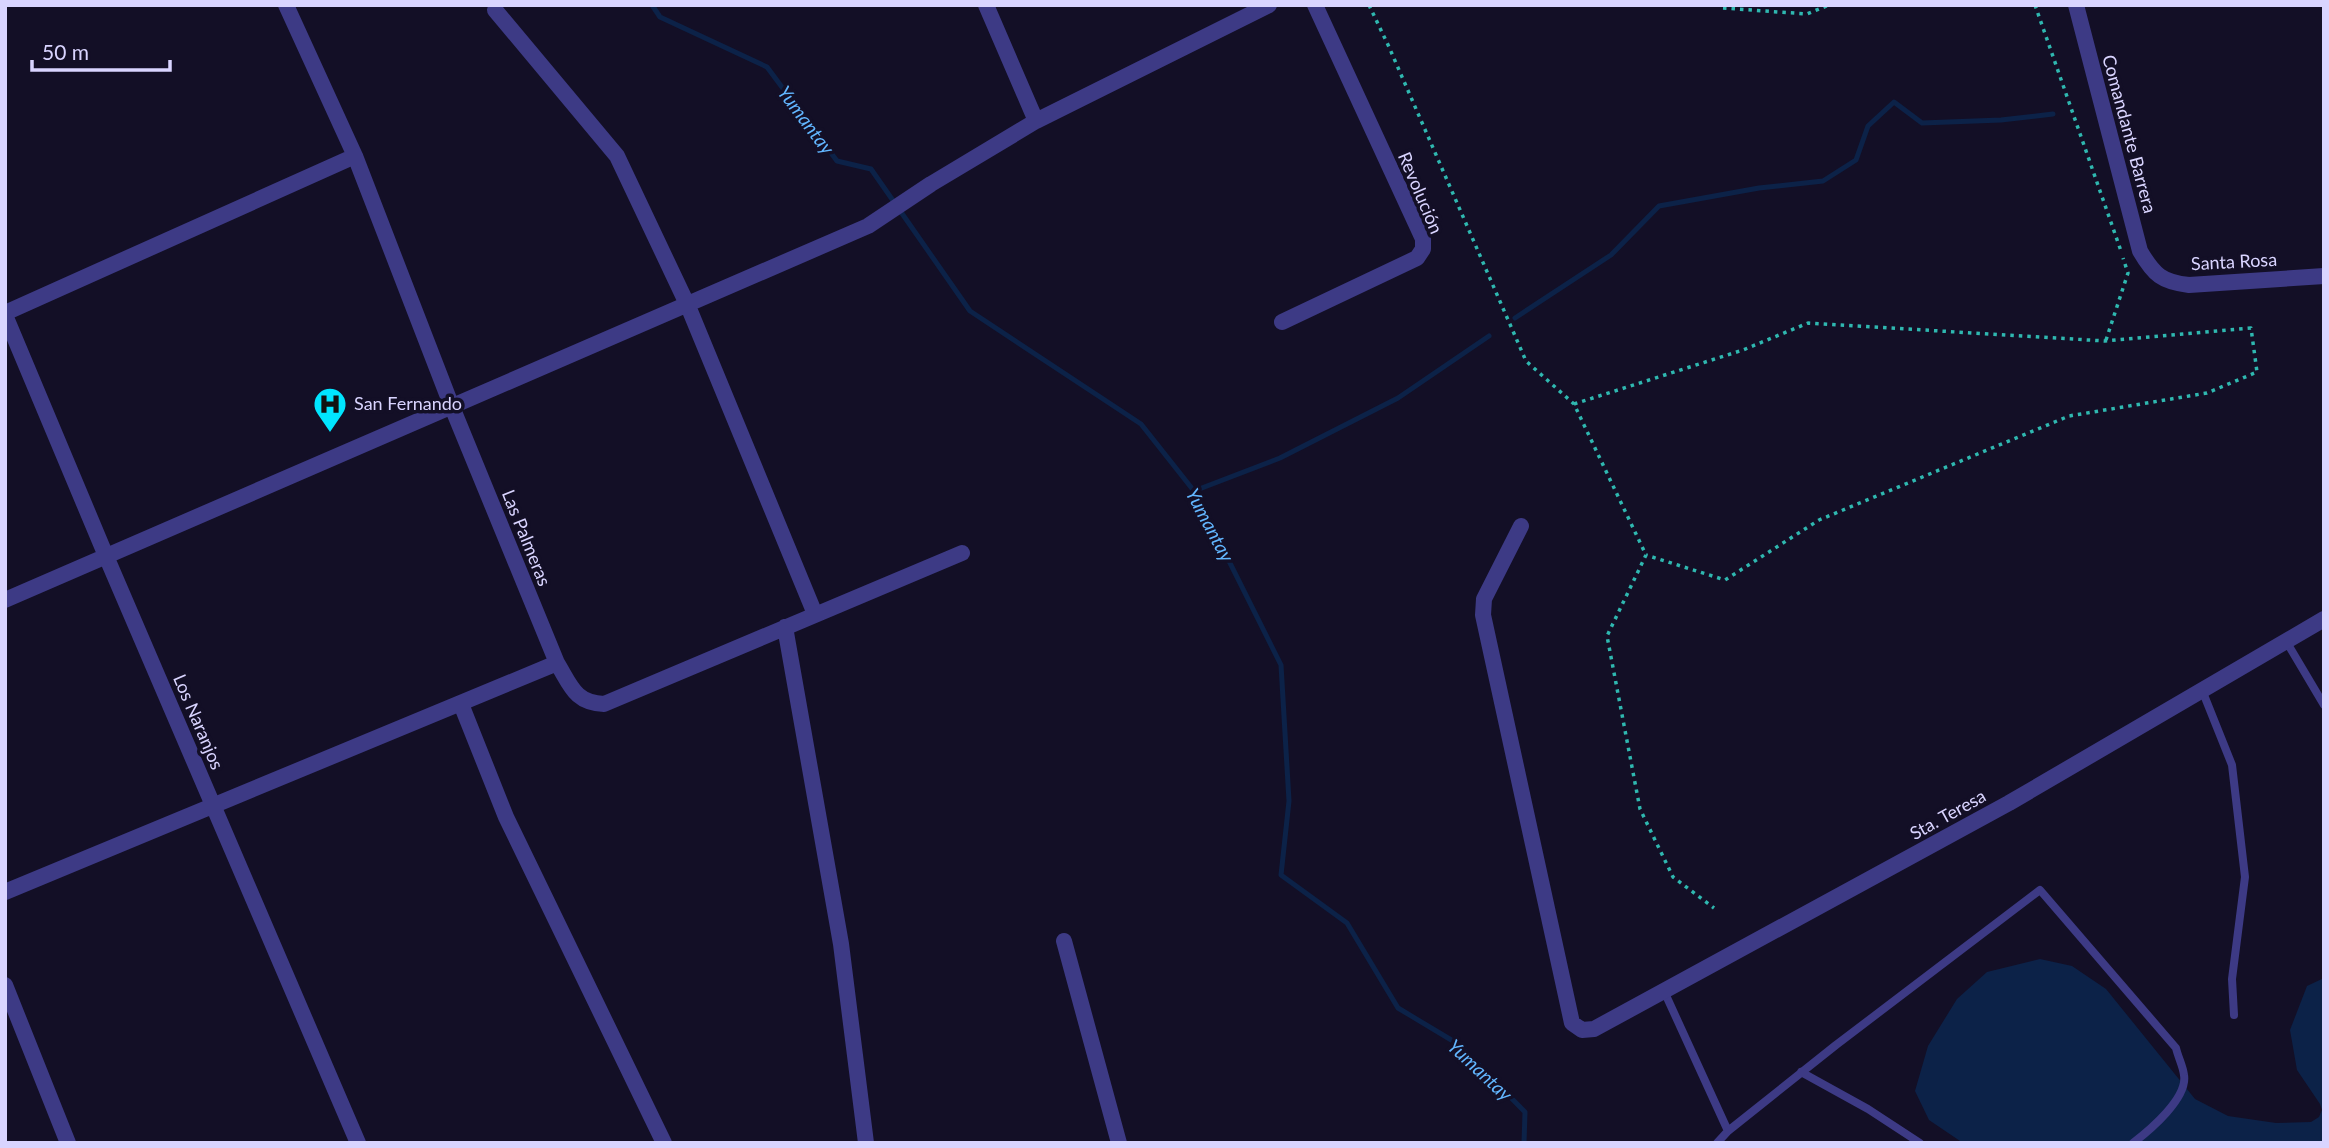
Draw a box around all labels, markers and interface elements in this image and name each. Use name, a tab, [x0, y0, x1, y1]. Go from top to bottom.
scale bar	[32, 28, 170, 72]
text: 50 m	[42, 39, 89, 64]
street label: Comandante Barrera	[2098, 52, 2162, 215]
water label: Yumantay	[773, 81, 840, 159]
street label: Revolución	[1394, 148, 1448, 237]
street label: Santa Rosa	[2190, 248, 2278, 274]
hospital icon: San Fernando	[311, 385, 349, 434]
place label: San Fernando	[354, 392, 462, 414]
water label: Yumantay	[1182, 484, 1240, 566]
street label: Las Palmeras	[498, 486, 556, 589]
street label: Los Naranjos	[169, 671, 229, 773]
street label: Sta. Teresa	[1906, 784, 1989, 844]
water label: Yumantay	[1443, 1034, 1518, 1106]

